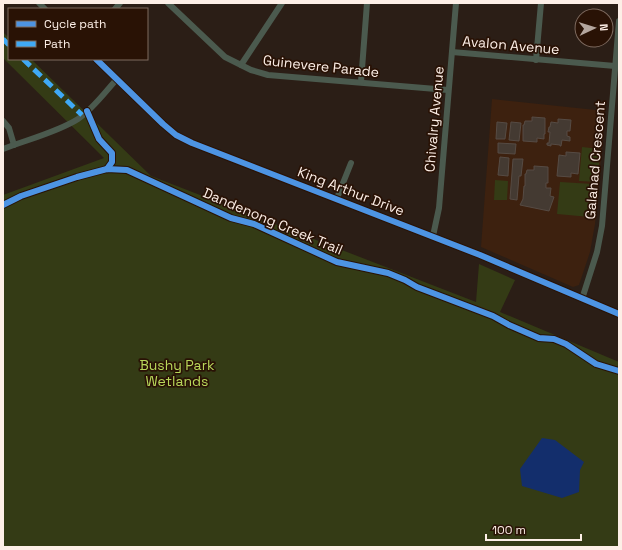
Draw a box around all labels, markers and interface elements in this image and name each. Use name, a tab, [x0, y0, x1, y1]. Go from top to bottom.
legend	[8, 8, 148, 60]
north arrow	[574, 8, 614, 48]
text: Cycle path	[44, 16, 106, 32]
text: N	[597, 23, 611, 31]
street label: Avalon Avenue	[462, 32, 560, 58]
text: Path	[44, 36, 70, 52]
street label: Guinevere Parade	[262, 51, 380, 81]
street label: Chivalry Avenue	[420, 65, 448, 173]
street label: Galahad Crescent	[581, 100, 609, 220]
street label: King Arthur Drive	[295, 162, 407, 220]
street label: Dandenong Creek Trail	[200, 183, 346, 259]
park label: Bushy Park Wetlands	[140, 356, 215, 390]
scale bar	[486, 516, 581, 542]
text: 100 m	[492, 522, 526, 538]

